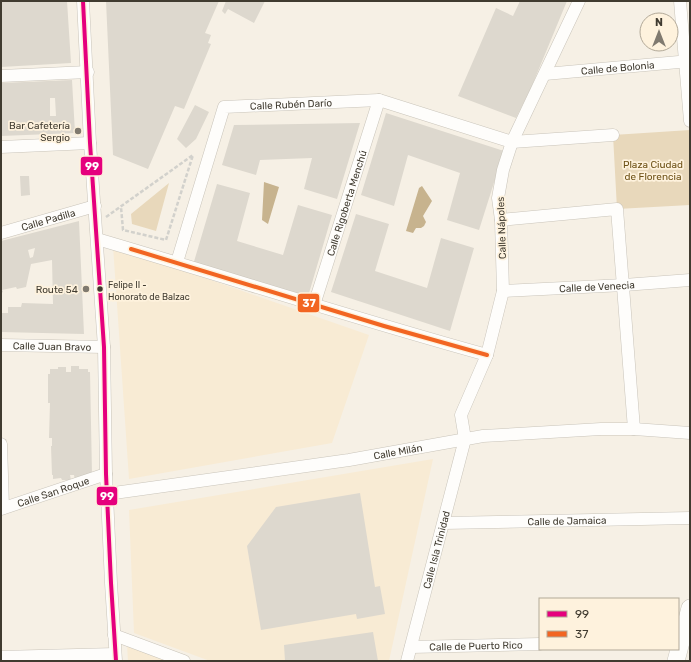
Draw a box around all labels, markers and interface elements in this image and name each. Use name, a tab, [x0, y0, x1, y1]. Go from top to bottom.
north arrow	[639, 12, 679, 52]
text: N	[655, 16, 663, 29]
street label: Calle de Bolonia	[581, 59, 655, 78]
street label: Calle Rubén Darío	[250, 97, 333, 113]
place label: Bar Cafetería Sergio	[9, 120, 70, 144]
marker: Bar Cafetería Sergio	[73, 126, 83, 136]
street label: Calle Rigoberta Menchú	[325, 149, 370, 258]
line badge: 99	[80, 156, 103, 176]
park label: Plaza Ciudad de Florencia	[623, 159, 683, 183]
text: 99	[85, 160, 99, 173]
street label: Calle Nápoles	[495, 197, 509, 259]
street label: Calle Padilla	[20, 207, 77, 234]
street label: Calle de Venecia	[559, 279, 635, 295]
place label: Felipe II - Honorato de Balzac	[108, 280, 190, 302]
place label: Route 54	[36, 284, 78, 296]
marker: Route 54	[81, 284, 91, 294]
marker: Felipe II - Honorato de Balzac	[95, 284, 105, 294]
line badge: 37	[297, 293, 320, 313]
text: 37	[302, 297, 316, 310]
street label: Calle Juan Bravo	[13, 340, 92, 354]
street label: Calle Milán	[373, 442, 423, 463]
street label: Calle San Roque	[16, 475, 91, 510]
line badge: 99	[96, 486, 118, 506]
text: 99	[100, 490, 114, 503]
street label: Calle Isla Trinidad	[421, 510, 453, 590]
street label: Calle de Jamaica	[527, 515, 607, 528]
legend	[539, 598, 679, 650]
text: 99	[575, 607, 589, 621]
text: 37	[575, 627, 588, 641]
street label: Calle de Puerto Rico	[429, 639, 523, 654]

